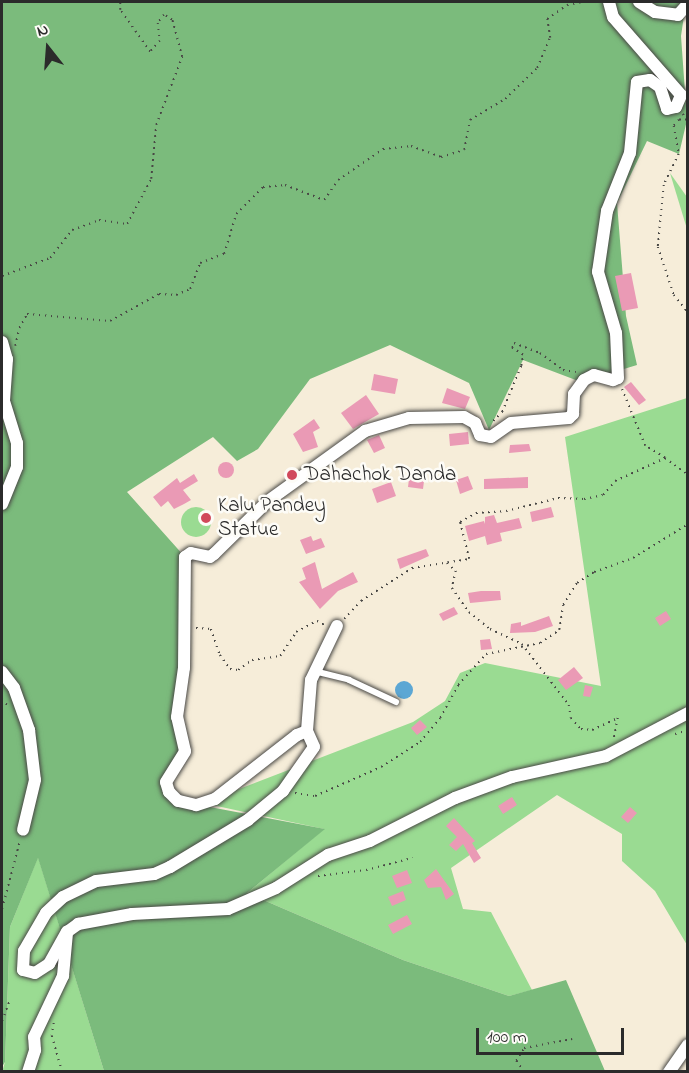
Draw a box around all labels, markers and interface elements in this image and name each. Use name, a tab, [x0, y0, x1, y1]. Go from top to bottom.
north arrow	[18, 18, 78, 78]
text: N	[34, 18, 51, 44]
place label: Dahachok Danda	[304, 462, 456, 488]
marker: Dahachok Danda	[285, 468, 299, 482]
place label: Kalu Pandey Statue	[218, 493, 326, 543]
marker: Kalu Pandey Statue	[199, 511, 213, 525]
scale bar	[479, 1016, 628, 1054]
text: 100 m	[487, 1025, 527, 1051]

